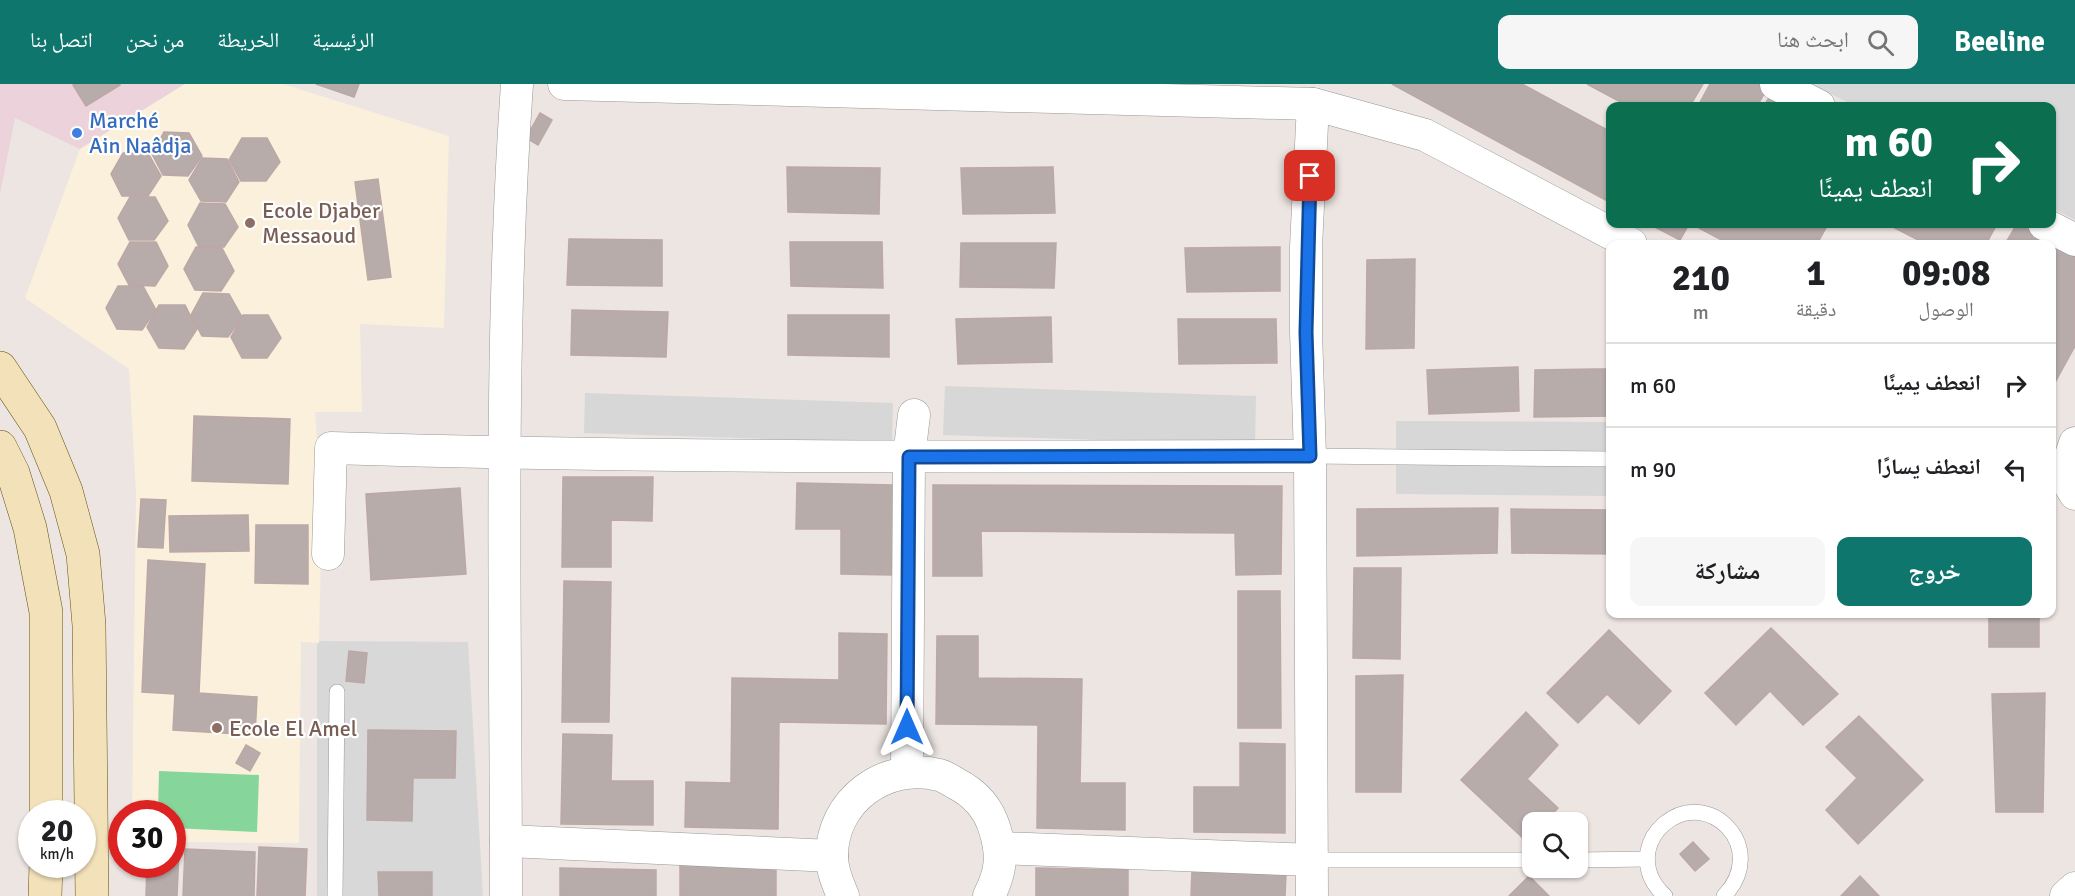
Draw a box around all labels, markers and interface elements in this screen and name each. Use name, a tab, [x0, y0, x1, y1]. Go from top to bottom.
search box	[1498, 15, 1918, 69]
text: Beeline	[1954, 25, 2045, 59]
text: ابحث هنا	[1777, 26, 1849, 53]
icon: search	[1864, 26, 1897, 59]
text: اتصل بنا	[30, 27, 93, 53]
text: من نحن	[126, 27, 184, 53]
text: الخريطة	[217, 27, 279, 53]
text: الرئيسية	[312, 27, 374, 53]
place label: Marché Ain Naâdja	[89, 107, 191, 159]
text: 60 m	[1844, 117, 1933, 168]
marker: Marché Ain Naâdja	[70, 126, 84, 140]
icon: right	[1954, 126, 2032, 204]
pin	[1284, 150, 1335, 201]
icon: arrive	[1293, 159, 1326, 192]
text: انعطف يمينًا	[1818, 172, 1933, 205]
place label: Ecole Djaber Messaoud	[262, 197, 380, 249]
marker: Ecole Djaber Messaoud	[243, 216, 257, 230]
text: 1	[1806, 251, 1826, 296]
text: 09:08	[1902, 251, 1990, 296]
text: 210	[1672, 256, 1730, 301]
text: دقيقة	[1796, 297, 1836, 322]
text: الوصول	[1918, 297, 1974, 322]
text: m	[1693, 300, 1709, 325]
text: انعطف يمينًا	[1883, 369, 1981, 396]
icon: right	[1999, 369, 2032, 402]
text: 60 m	[1630, 372, 1676, 399]
text: انعطف يسارًا	[1876, 453, 1981, 480]
icon: left	[1999, 453, 2032, 486]
text: 90 m	[1630, 456, 1676, 483]
button: مشاركة	[1630, 537, 1825, 606]
button: خروج	[1837, 537, 2032, 606]
position arrow	[875, 695, 939, 759]
place label: Ecole El Amel	[229, 715, 357, 742]
marker: Ecole El Amel	[210, 721, 224, 735]
speed limit sign: 30	[108, 800, 186, 878]
map controls	[1522, 812, 1588, 878]
button: search	[1522, 812, 1588, 878]
text: 20	[41, 813, 73, 850]
text: km/h	[40, 845, 74, 863]

